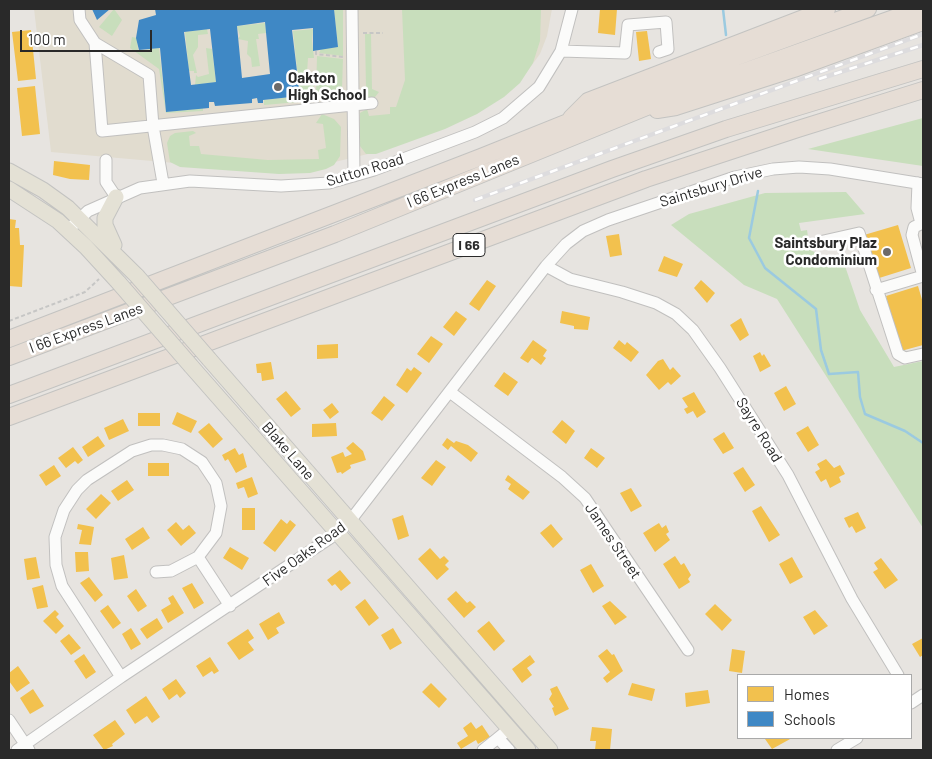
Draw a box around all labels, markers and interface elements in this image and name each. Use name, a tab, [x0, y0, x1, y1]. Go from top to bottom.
scale bar	[22, 20, 155, 52]
text: 100 m	[28, 30, 66, 48]
place label: Oakton High School	[288, 69, 366, 104]
marker: Oakton High School	[272, 81, 284, 93]
street label: Sutton Road	[324, 150, 406, 190]
street label: I 66 Express Lanes	[404, 150, 522, 212]
street label: Saintsbury Drive	[657, 163, 765, 211]
road number: I 66	[453, 234, 485, 256]
place label: Saintsbury Plaz Condominium	[774, 234, 877, 269]
marker: Saintsbury Plaz Condominium	[881, 246, 893, 258]
street label: I 66 Express Lanes	[27, 299, 145, 357]
street label: Sayre Road	[732, 394, 786, 466]
street label: Blake Lane	[258, 418, 318, 484]
street label: James Street	[581, 500, 645, 582]
street label: Five Oaks Road	[259, 518, 349, 590]
legend	[737, 674, 912, 739]
text: Homes	[784, 685, 829, 703]
text: Schools	[784, 710, 836, 728]

